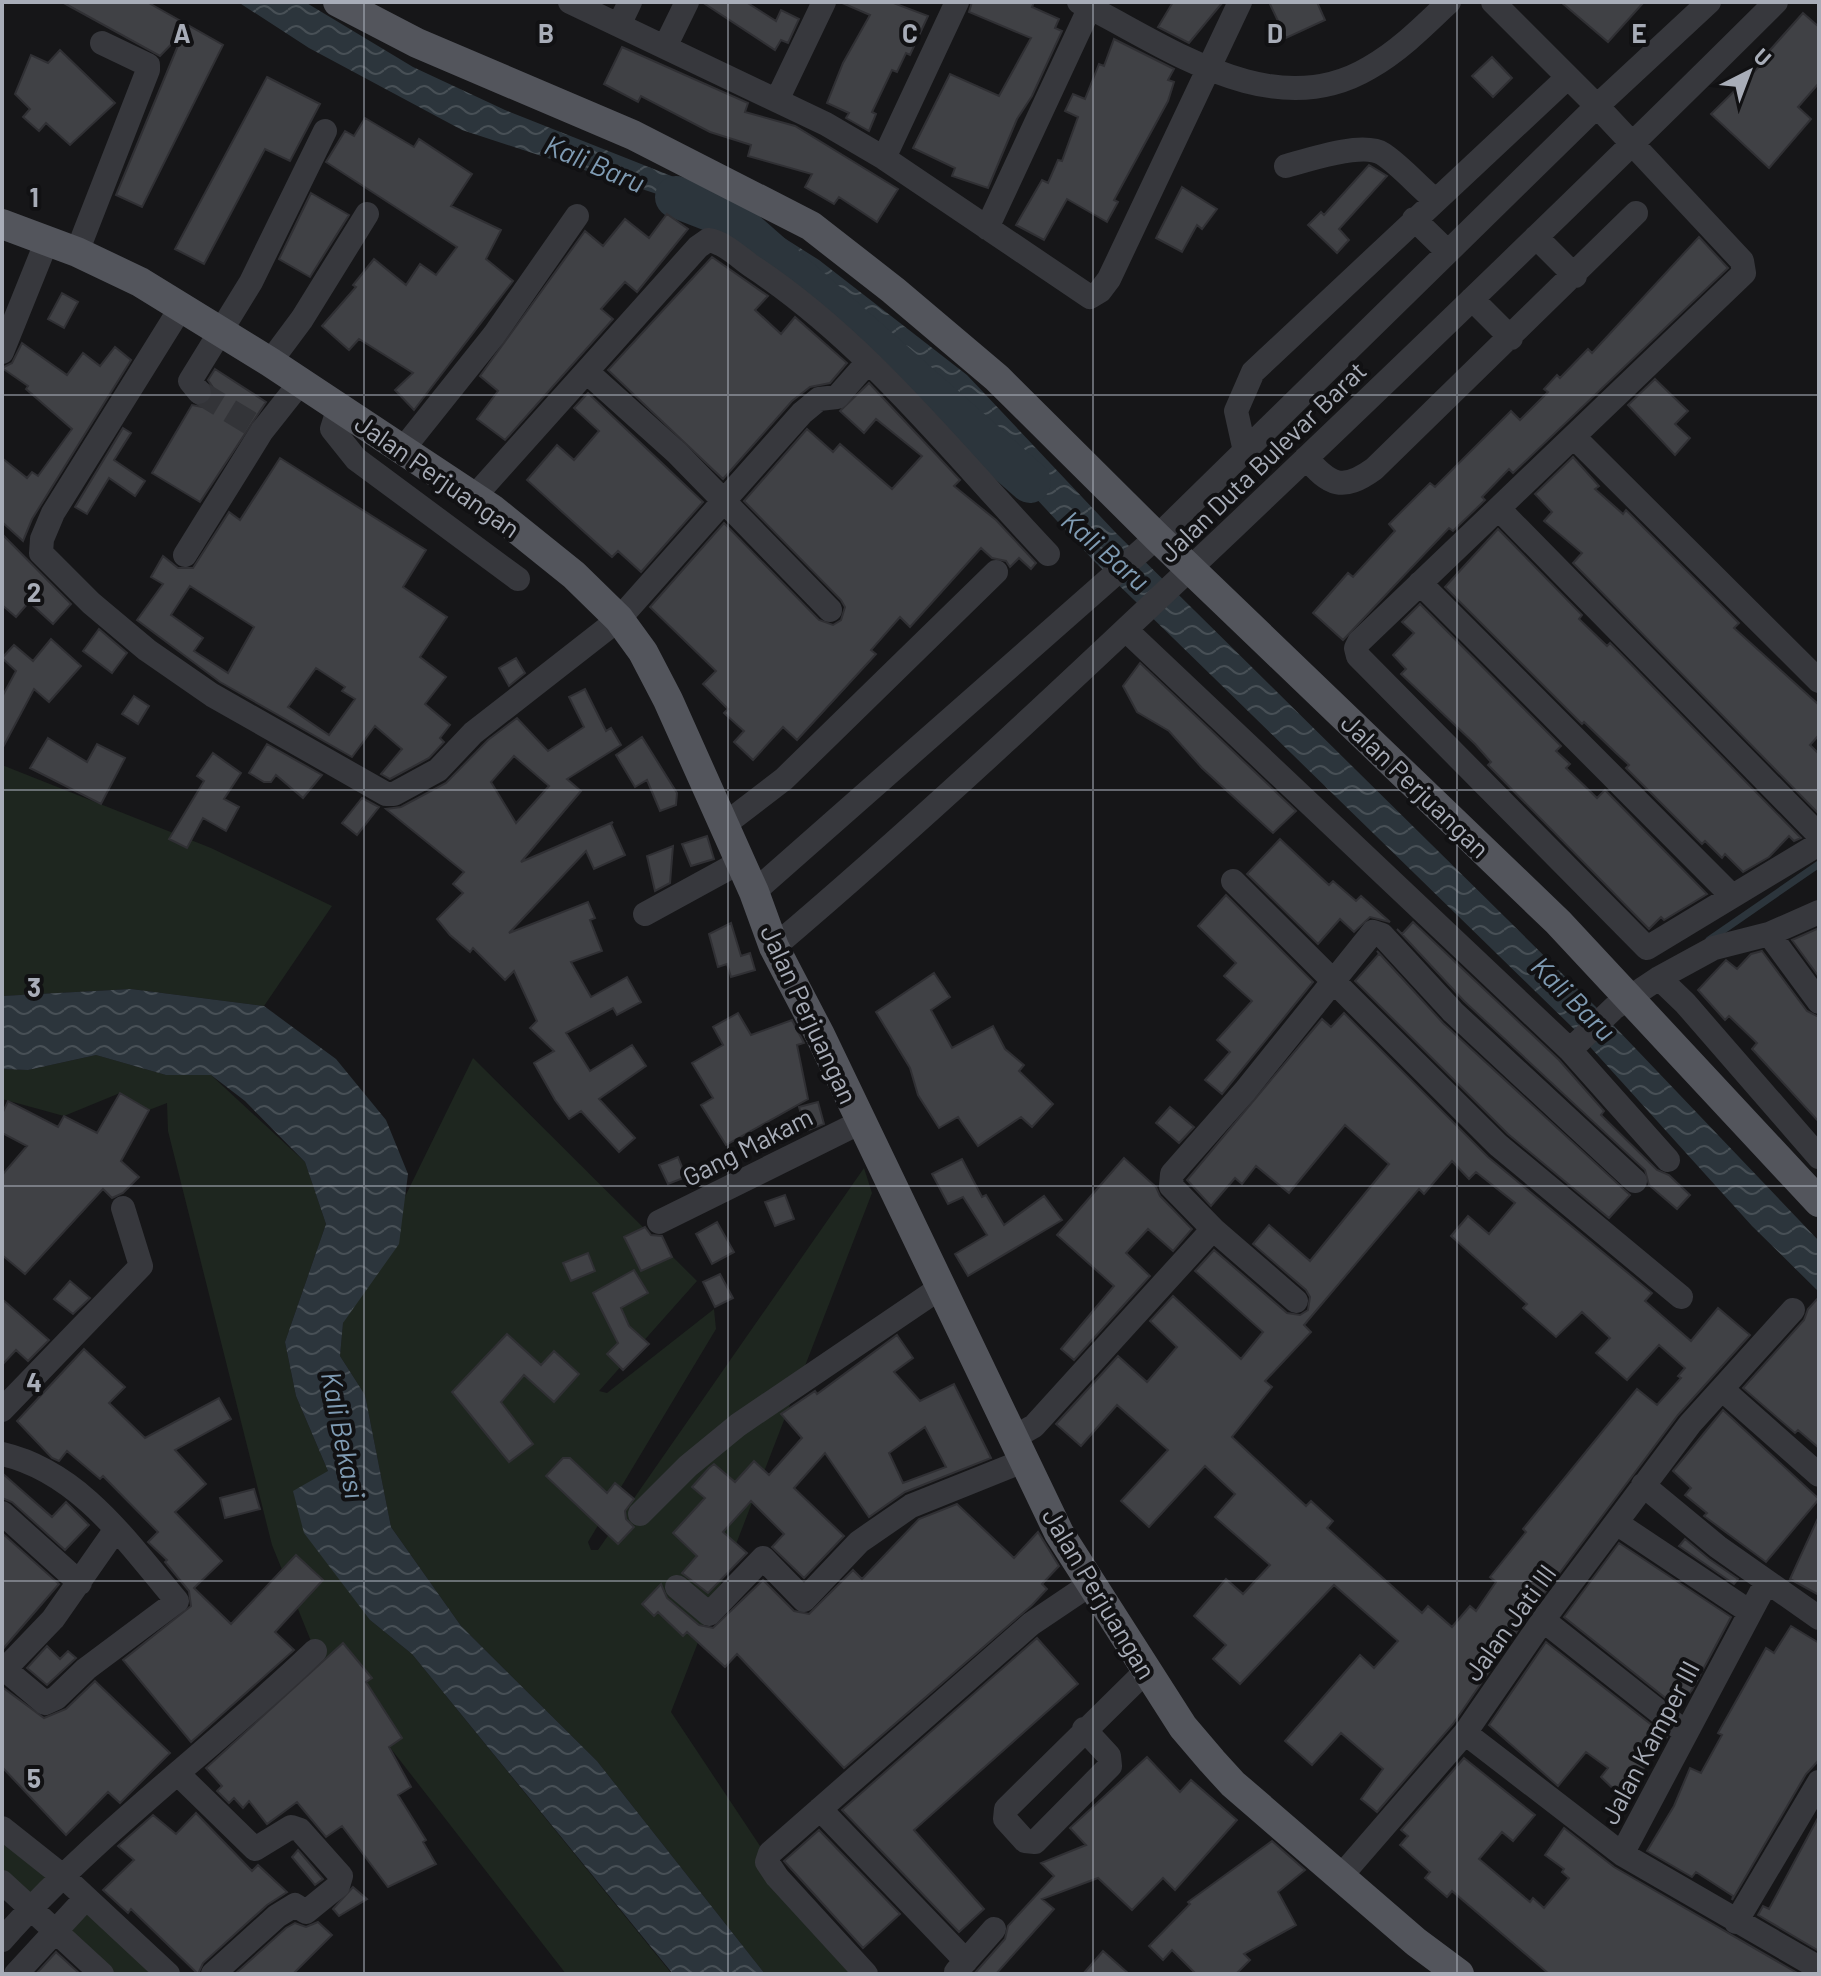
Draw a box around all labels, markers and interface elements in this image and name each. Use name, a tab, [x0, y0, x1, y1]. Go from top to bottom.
text: A	[173, 17, 191, 48]
text: B	[538, 17, 554, 48]
text: C	[902, 17, 918, 48]
text: D	[1267, 17, 1283, 48]
text: E	[1631, 17, 1647, 48]
north arrow	[1709, 32, 1789, 112]
text: U	[1749, 42, 1777, 71]
water label: Kali Baru	[540, 127, 650, 199]
text: 1	[29, 181, 39, 212]
street label: Jalan Duta Bulevar Barat	[1152, 354, 1372, 568]
street label: Jalan Perjuangan	[350, 407, 526, 543]
water label: Kali Baru	[1055, 503, 1157, 597]
text: 2	[27, 576, 41, 607]
street label: Jalan Perjuangan	[1336, 707, 1496, 863]
street label: Jalan Perjuangan	[755, 920, 865, 1108]
water label: Kali Baru	[1525, 949, 1623, 1047]
text: 3	[27, 971, 41, 1002]
street label: Gang Makam	[677, 1100, 817, 1192]
text: 4	[26, 1366, 42, 1397]
water label: Kali Bekasi	[315, 1368, 373, 1502]
street label: Jalan Perjuangan	[1037, 1502, 1163, 1684]
street label: Jalan Jati III	[1456, 1558, 1562, 1686]
street label: Jalan Kamper III	[1593, 1655, 1705, 1829]
text: 5	[27, 1762, 41, 1793]

